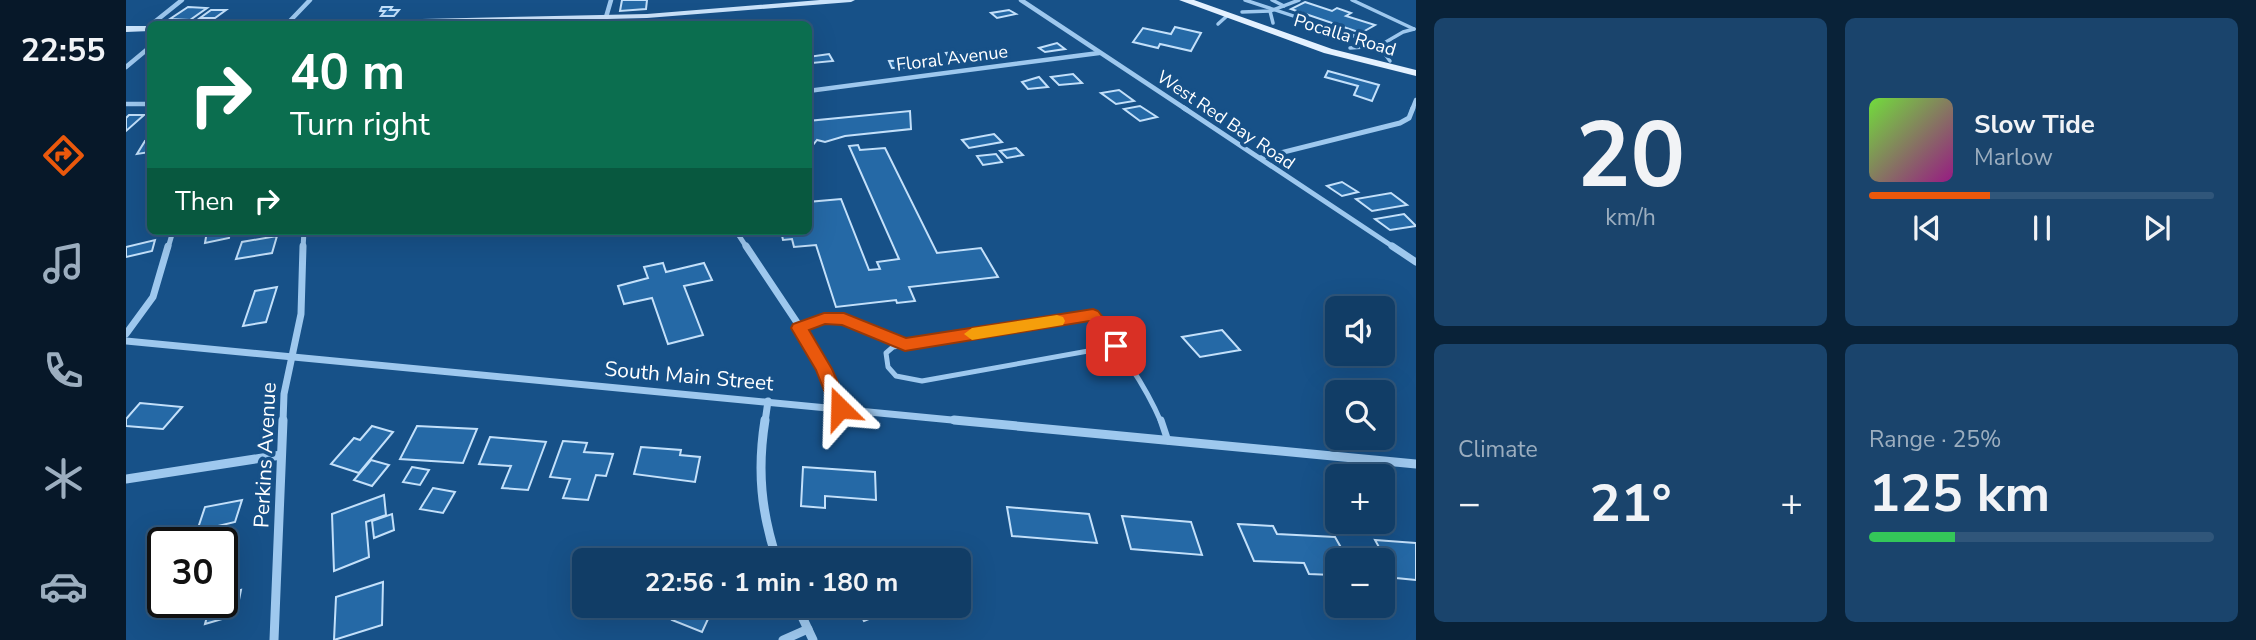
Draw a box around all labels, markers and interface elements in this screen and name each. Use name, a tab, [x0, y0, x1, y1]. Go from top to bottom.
street label: Pocalla Road	[1291, 8, 1399, 62]
text: 22:55	[21, 29, 105, 72]
text: 40 m	[290, 39, 405, 106]
street label: Floral Avenue	[895, 39, 1009, 77]
icon: right	[175, 49, 266, 140]
street label: West Red Bay Road	[1152, 65, 1300, 175]
text: 20	[1576, 94, 1685, 218]
text: Turn right	[290, 103, 430, 146]
text: Slow Tide	[1974, 107, 2095, 142]
icon: directions	[39, 131, 88, 180]
text: Marlow	[1974, 142, 2053, 173]
icon: right	[248, 182, 286, 220]
text: Then	[175, 184, 234, 219]
text: km/h	[1605, 202, 1656, 233]
icon: previous	[1908, 209, 1946, 247]
icon: pause	[2023, 209, 2061, 247]
icon: next	[2138, 209, 2176, 247]
icon: music	[39, 239, 88, 288]
map controls	[1325, 296, 1395, 618]
button: sound	[1325, 296, 1395, 366]
pin	[1086, 316, 1146, 376]
icon: arrive	[1097, 327, 1135, 365]
icon: phone	[39, 346, 88, 395]
street label: South Main Street	[603, 355, 775, 397]
position arrow	[803, 371, 877, 445]
button: search	[1325, 380, 1395, 450]
street label: Perkins Avenue	[247, 381, 283, 529]
text: Range · 25%	[1869, 424, 2001, 455]
text: Climate	[1458, 434, 1538, 465]
icon: climate	[39, 454, 88, 503]
text: 125 km	[1869, 458, 2050, 529]
button: +	[1325, 464, 1395, 534]
text: 21°	[1589, 468, 1672, 539]
text: −	[1458, 478, 1481, 529]
text: +	[1780, 478, 1803, 529]
speed limit sign: 30	[147, 527, 238, 618]
button: −	[1325, 548, 1395, 618]
icon: car	[39, 562, 88, 611]
text: 22:56 · 1 min · 180 m	[645, 565, 898, 600]

